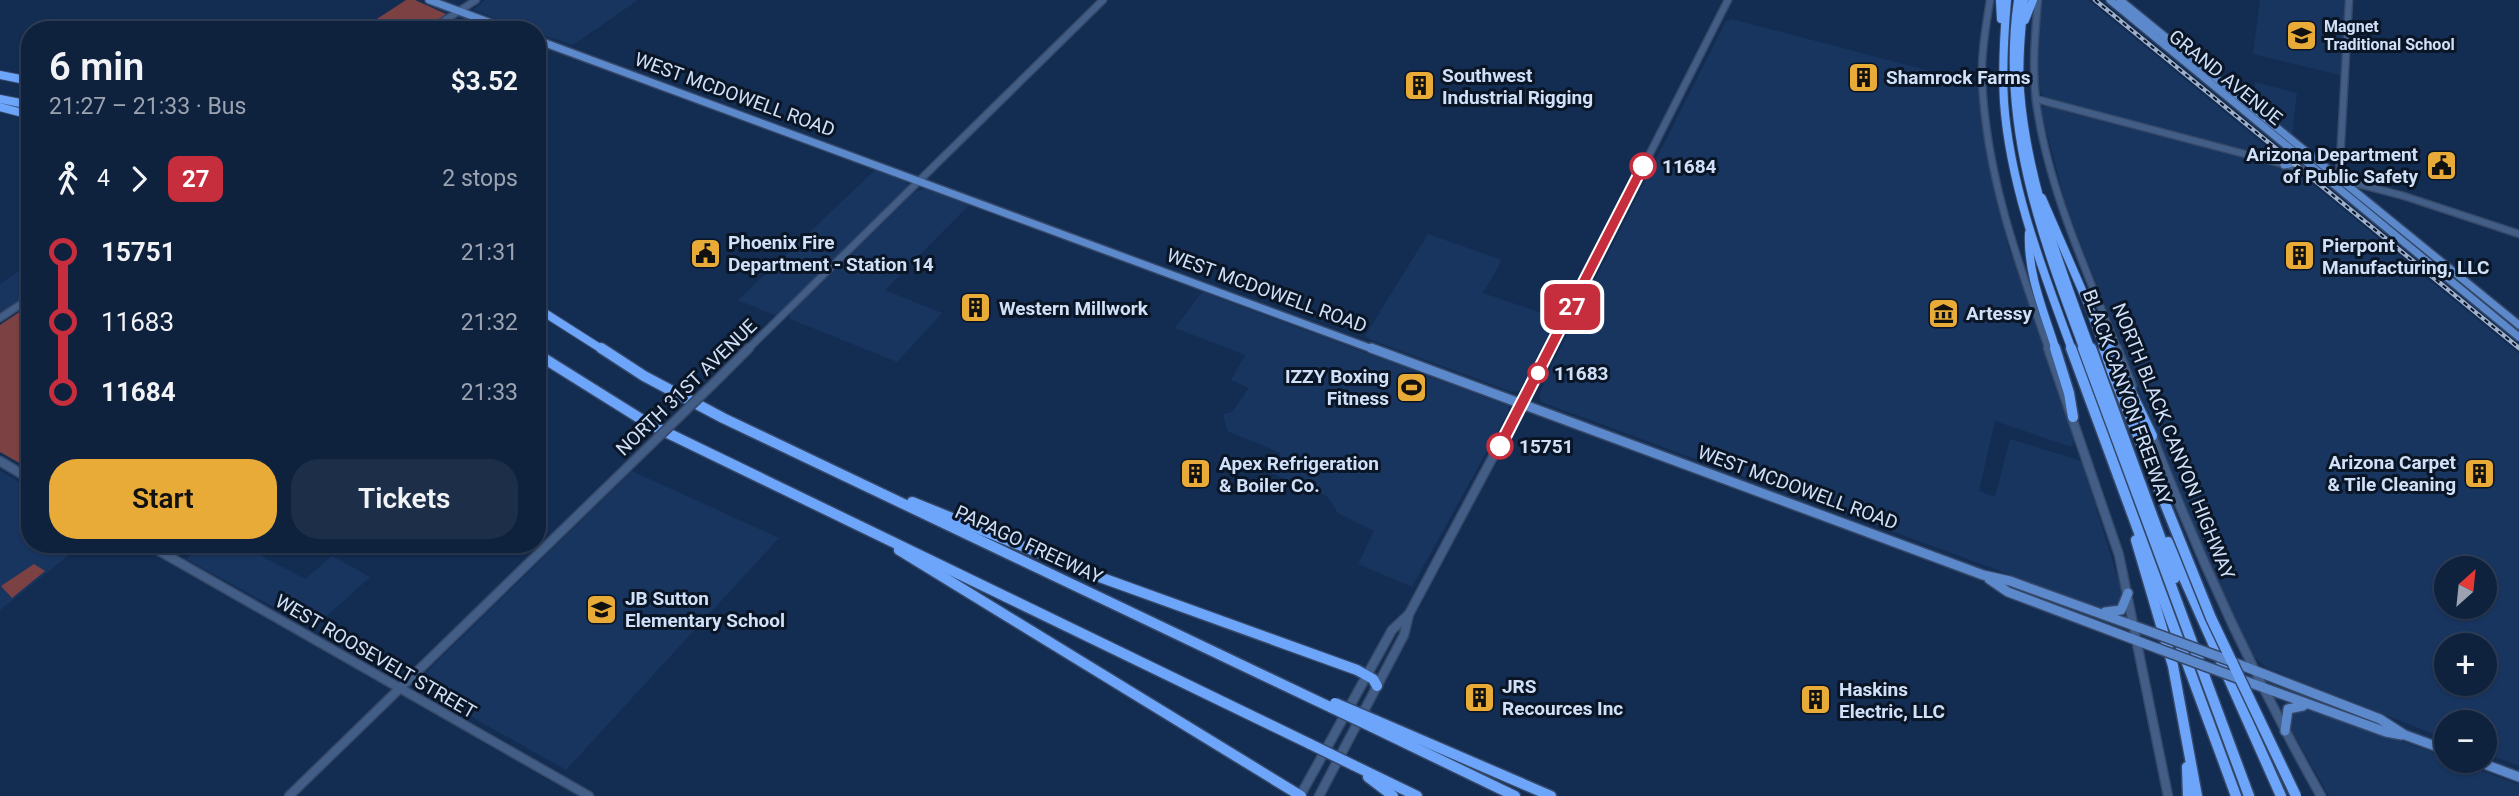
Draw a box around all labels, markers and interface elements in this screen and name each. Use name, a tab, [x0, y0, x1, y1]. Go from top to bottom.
place label: Magnet Traditional School	[2324, 17, 2455, 54]
school or university icon: Magnet Traditional School	[2284, 18, 2318, 52]
street label: GRAND AVENUE	[2164, 25, 2287, 130]
text: 6 min	[49, 45, 144, 89]
street label: WEST MCDOWELL ROAD	[632, 48, 838, 141]
building icon: Shamrock Farms	[1846, 60, 1880, 94]
place label: Southwest Industrial Rigging	[1442, 64, 1593, 109]
text: $3.52	[451, 66, 518, 96]
place label: Shamrock Farms	[1886, 66, 2031, 89]
building icon: Southwest Industrial Rigging	[1402, 69, 1436, 103]
text: 21:27 – 21:33 · Bus	[49, 93, 246, 120]
place label: Arizona Department of Public Safety	[2246, 143, 2419, 188]
public building icon: Arizona Department of Public Safety	[2424, 148, 2458, 182]
marker: 11684	[1630, 153, 1656, 179]
place label: 11684	[1662, 155, 1717, 178]
icon: walk	[49, 160, 87, 198]
icon: forward	[120, 160, 158, 198]
text: 4	[97, 165, 110, 192]
text: 27	[182, 165, 209, 193]
text: 2 stops	[442, 165, 518, 192]
place label: Phoenix Fire Department - Station 14	[728, 231, 934, 276]
place label: Pierpont Manufacturing, LLC	[2322, 234, 2489, 279]
public building icon: Phoenix Fire Department - Station 14	[688, 236, 722, 270]
text: 15751	[101, 237, 176, 267]
text: 21:31	[461, 239, 518, 266]
building icon: Pierpont Manufacturing, LLC	[2282, 239, 2316, 273]
street label: WEST MCDOWELL ROAD	[1164, 244, 1370, 337]
line badge: 27	[1540, 284, 1604, 330]
street label: BLACK CANYON FREEWAY	[2078, 286, 2177, 508]
building icon: Western Millwork	[959, 291, 993, 325]
text: 27	[1558, 293, 1586, 321]
museum icon: Artessy	[1926, 296, 1960, 330]
place label: Western Millwork	[999, 297, 1149, 320]
street label: NORTH BLACK CANYON HIGHWAY	[2107, 300, 2240, 583]
place label: Artessy	[1966, 302, 2032, 325]
text: 11683	[101, 307, 174, 337]
text: 21:32	[461, 309, 518, 336]
street label: NORTH 31ST AVENUE	[611, 314, 762, 460]
place label: 11683	[1554, 362, 1609, 385]
marker: 11683	[1528, 363, 1548, 383]
place label: IZZY Boxing Fitness	[1285, 365, 1389, 410]
sports icon: IZZY Boxing Fitness	[1395, 370, 1429, 404]
text: 11684	[101, 377, 176, 407]
text: 21:33	[461, 379, 518, 406]
marker: 15751	[1487, 433, 1513, 459]
place label: 15751	[1519, 435, 1574, 458]
street label: WEST MCDOWELL ROAD	[1695, 441, 1901, 534]
place label: Arizona Carpet & Tile Cleaning	[2327, 451, 2457, 496]
place label: Apex Refrigeration & Boiler Co.	[1219, 452, 1379, 497]
building icon: Arizona Carpet & Tile Cleaning	[2462, 456, 2496, 490]
building icon: Apex Refrigeration & Boiler Co.	[1179, 457, 1213, 491]
button: Start	[49, 459, 277, 539]
button: Tickets	[291, 459, 518, 539]
street label: PAPAGO FREEWAY	[951, 500, 1107, 589]
north arrow	[2434, 556, 2497, 620]
map controls	[2434, 556, 2497, 773]
place label: JB Sutton Elementary School	[625, 587, 785, 632]
street label: WEST ROOSEVELT STREET	[271, 589, 480, 723]
school or university icon: JB Sutton Elementary School	[585, 592, 619, 626]
button: +	[2434, 633, 2497, 696]
place label: JRS Recources Inc	[1502, 675, 1623, 720]
place label: Haskins Electric, LLC	[1839, 678, 1945, 723]
building icon: JRS Recources Inc	[1462, 680, 1496, 714]
building icon: Haskins Electric, LLC	[1799, 683, 1833, 717]
button: −	[2434, 710, 2497, 773]

